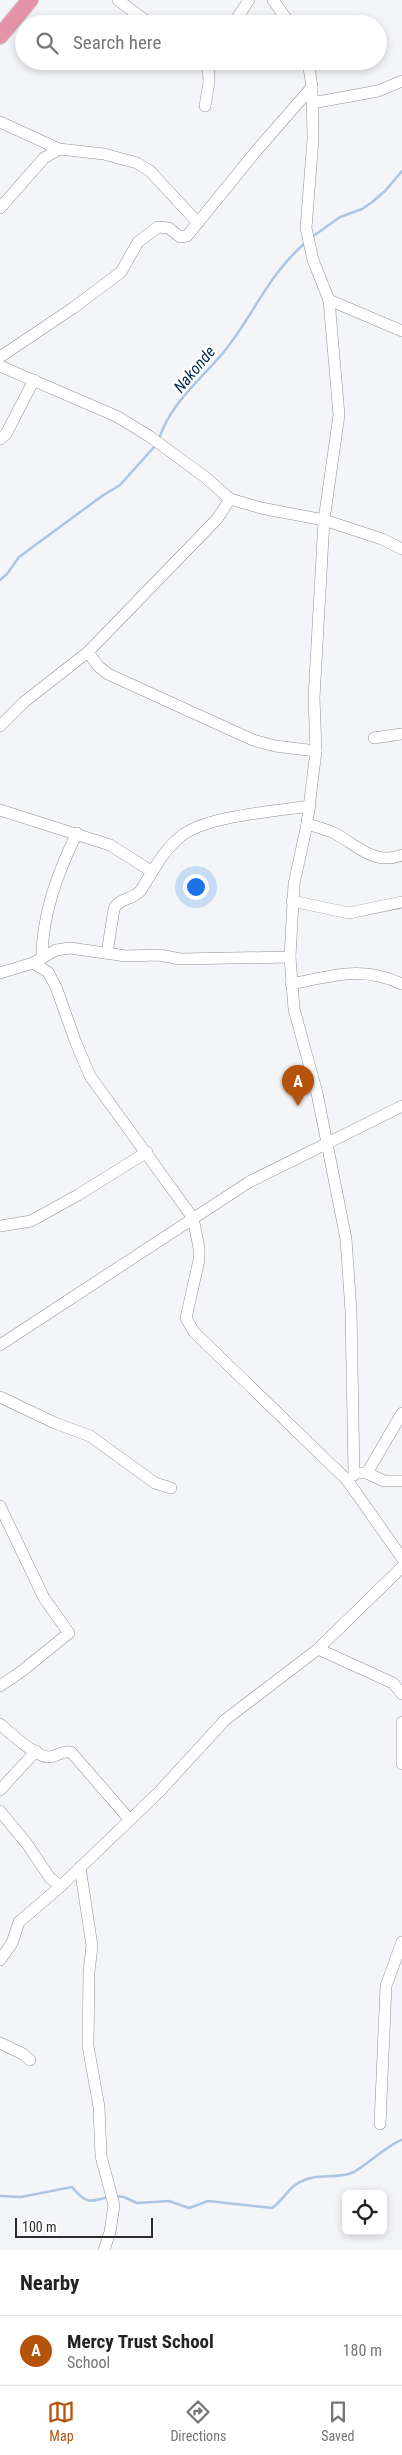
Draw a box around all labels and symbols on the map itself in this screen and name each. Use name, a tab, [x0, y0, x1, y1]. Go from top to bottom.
water label: Nakonde	[170, 342, 219, 396]
your location	[183, 874, 209, 900]
pin: A	[282, 1065, 314, 1106]
scale bar	[15, 2215, 152, 2238]

